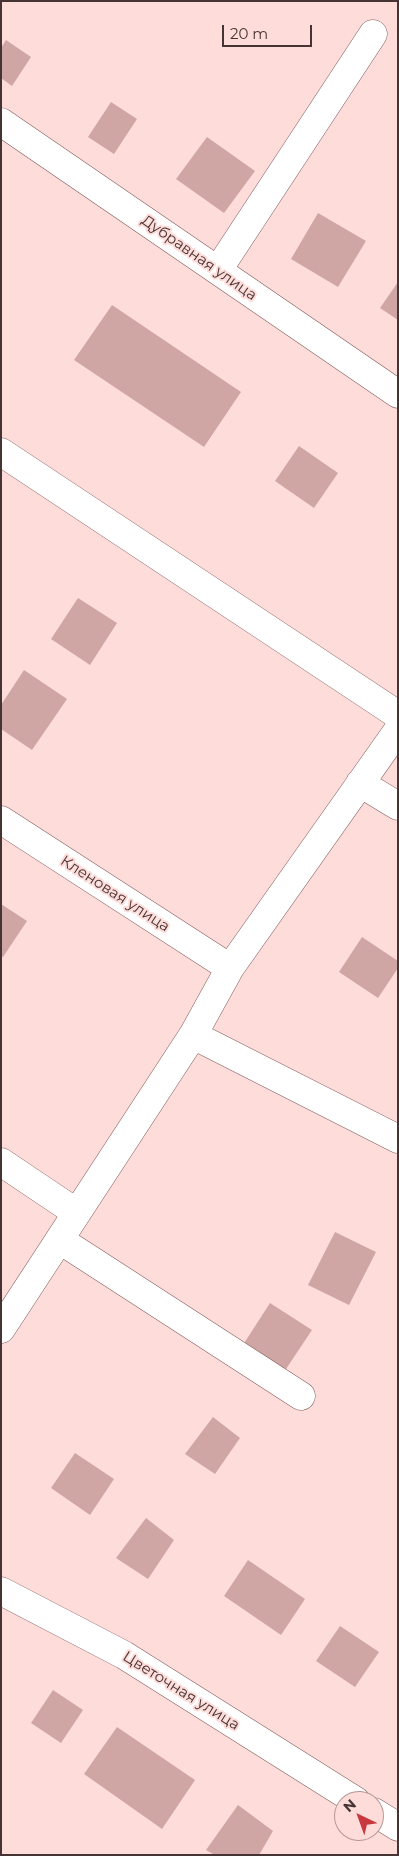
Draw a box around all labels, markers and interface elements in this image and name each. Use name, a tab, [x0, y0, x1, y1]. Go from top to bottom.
scale bar	[224, 15, 314, 47]
text: 20 m	[230, 24, 268, 43]
street label: Дубравная улица	[138, 212, 260, 304]
street label: Кленовая улица	[57, 852, 173, 936]
street label: Цветочная улица	[119, 1648, 243, 1734]
north arrow	[334, 1791, 384, 1841]
text: N	[339, 1795, 360, 1816]

